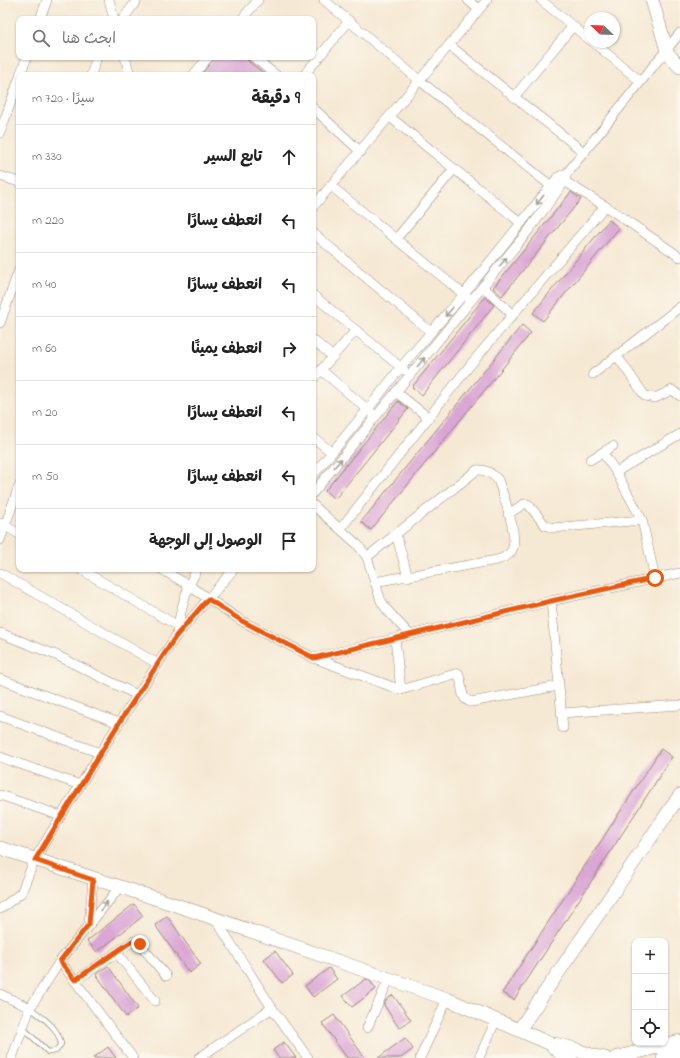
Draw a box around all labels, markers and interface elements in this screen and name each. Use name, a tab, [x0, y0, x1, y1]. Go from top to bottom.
north arrow	[584, 12, 620, 48]
search box	[16, 16, 316, 60]
icon: search	[30, 27, 52, 49]
text: ابحث هنا	[62, 28, 116, 50]
text: 9 دقيقة	[251, 86, 300, 111]
text: سيرًا · 720 m	[32, 89, 95, 108]
text: تابع السير	[205, 146, 262, 168]
icon: ahead	[278, 146, 300, 168]
text: 330 m	[32, 147, 62, 166]
one-way arrow	[535, 194, 544, 205]
text: انعطف يسارًا	[187, 210, 262, 232]
icon: left	[278, 210, 300, 232]
text: 220 m	[32, 211, 64, 230]
one-way arrow	[499, 257, 508, 267]
text: انعطف يسارًا	[187, 274, 262, 296]
icon: left	[278, 274, 300, 296]
text: 40 m	[32, 275, 56, 294]
one-way arrow	[444, 306, 453, 317]
text: انعطف يمينًا	[191, 338, 262, 360]
icon: right	[278, 338, 300, 360]
text: 60 m	[32, 339, 57, 358]
one-way arrow	[416, 357, 425, 368]
text: انعطف يسارًا	[187, 402, 262, 424]
icon: left	[278, 402, 300, 424]
text: 20 m	[32, 403, 57, 422]
one-way arrow	[333, 457, 342, 468]
text: انعطف يسارًا	[187, 466, 262, 488]
icon: left	[278, 466, 300, 488]
text: 50 m	[32, 467, 58, 486]
text: الوصول إلى الوجهة	[149, 530, 262, 552]
icon: arrive	[278, 530, 300, 552]
route start	[646, 569, 664, 587]
one-way arrow	[100, 901, 109, 911]
route end	[131, 935, 149, 953]
map controls	[632, 938, 668, 1046]
button: +	[632, 938, 668, 974]
button: −	[632, 974, 668, 1010]
button: locate	[632, 1010, 668, 1046]

